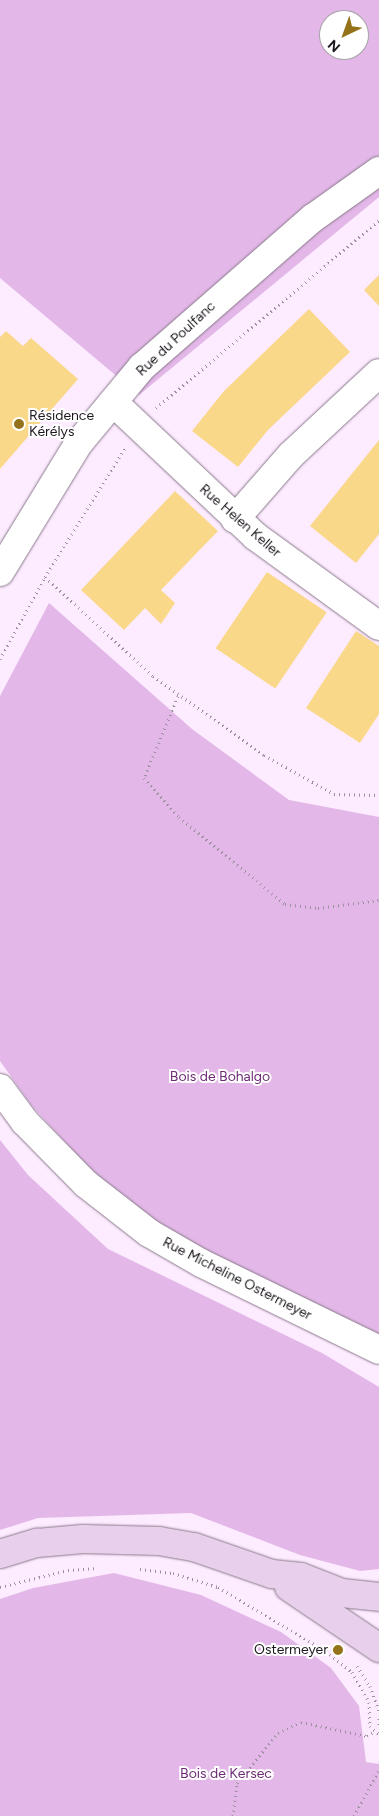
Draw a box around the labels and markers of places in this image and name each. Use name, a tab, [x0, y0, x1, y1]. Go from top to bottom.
place label: Résidence Kérélys	[29, 408, 94, 441]
marker: Résidence Kérélys	[13, 418, 25, 430]
place label: Ostermeyer	[254, 1642, 328, 1658]
marker: Ostermeyer	[332, 1644, 344, 1656]

